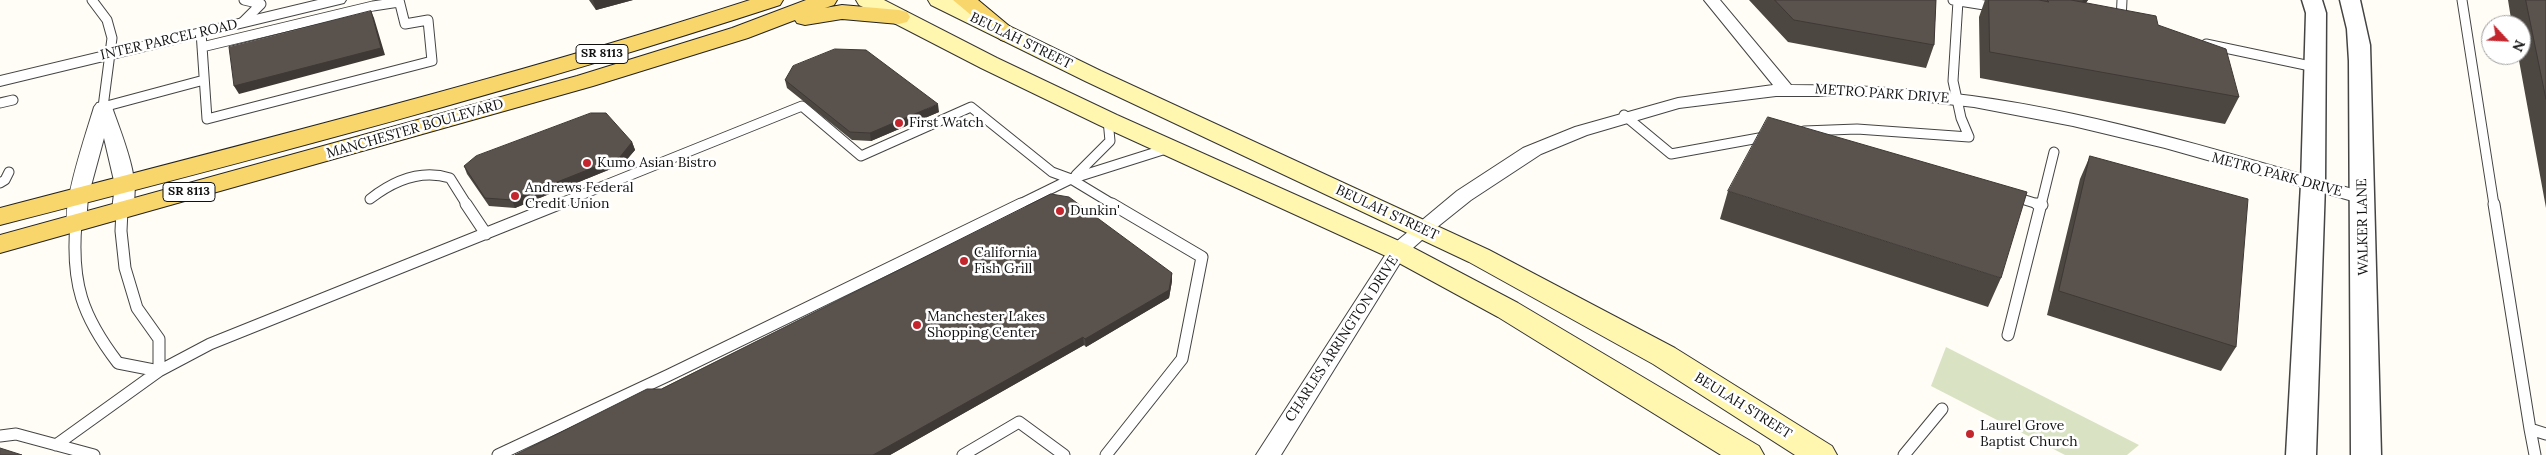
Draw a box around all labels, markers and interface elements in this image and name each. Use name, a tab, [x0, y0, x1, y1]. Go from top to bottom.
street label: BEULAH STREET	[967, 9, 1075, 73]
north arrow	[2481, 15, 2531, 65]
street label: INTER PARCEL ROAD	[99, 16, 239, 64]
text: N	[2508, 37, 2529, 55]
road number: SR 8113	[576, 44, 628, 64]
street label: METRO PARK DRIVE	[1814, 81, 1950, 107]
street label: MANCHESTER BOULEVARD	[325, 96, 505, 162]
place label: First Watch	[909, 115, 984, 131]
marker: First Watch	[893, 117, 905, 129]
street label: METRO PARK DRIVE	[2210, 149, 2344, 201]
place label: Kumo Asian Bistro	[597, 155, 716, 171]
marker: Kumo Asian Bistro	[581, 157, 593, 169]
street label: WALKER LANE	[2354, 178, 2372, 276]
place label: Andrews Federal Credit Union	[525, 180, 633, 212]
road number: SR 8113	[163, 182, 215, 202]
street label: BEULAH STREET	[1333, 182, 1441, 244]
marker: Andrews Federal Credit Union	[509, 190, 521, 202]
place label: Dunkin'	[1070, 203, 1120, 219]
marker: Dunkin'	[1054, 205, 1066, 217]
place label: California Fish Grill	[974, 245, 1037, 278]
street label: CHARLES ARRINGTON DRIVE	[1282, 253, 1402, 425]
marker: California Fish Grill	[958, 255, 970, 267]
place label: Manchester Lakes Shopping Center	[927, 309, 1045, 342]
marker: Manchester Lakes Shopping Center	[911, 319, 923, 331]
street label: BEULAH STREET	[1691, 369, 1795, 443]
place label: Laurel Grove Baptist Church	[1980, 418, 2078, 451]
marker: Laurel Grove Baptist Church	[1964, 428, 1976, 440]

